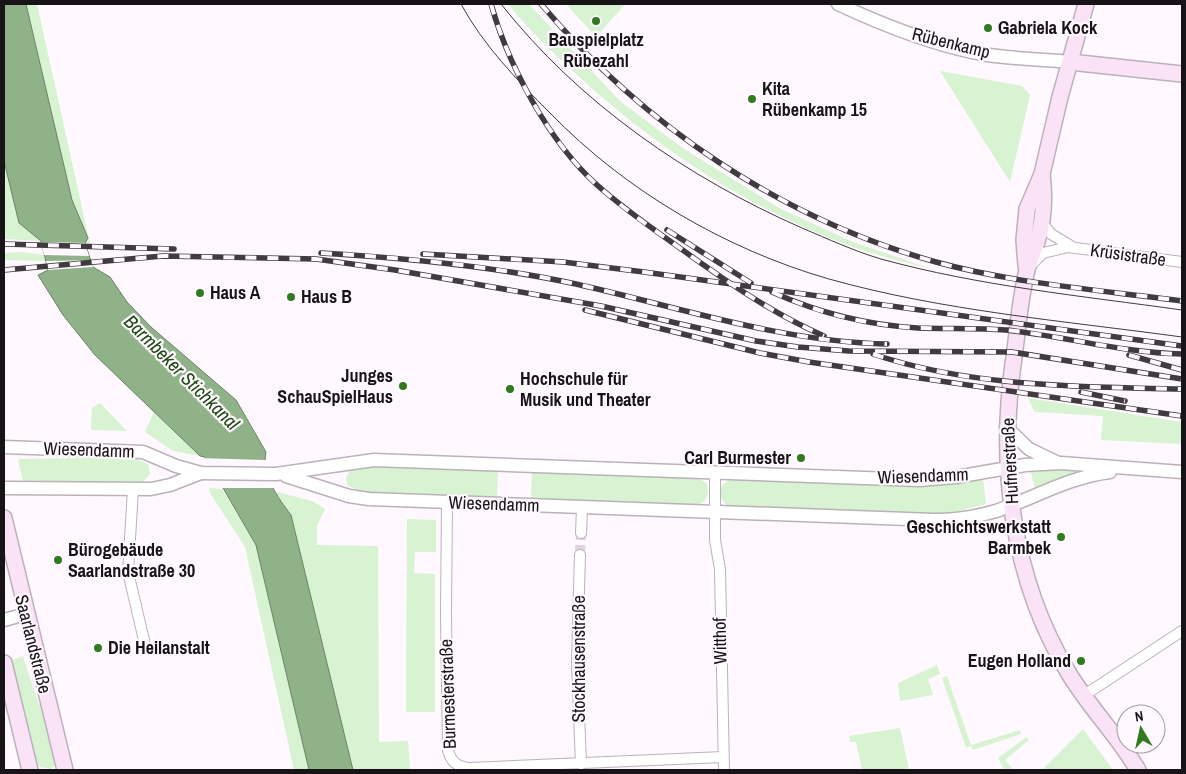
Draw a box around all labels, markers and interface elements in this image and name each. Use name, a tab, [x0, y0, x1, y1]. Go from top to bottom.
marker: Bauspielplatz Rübezahl	[590, 15, 602, 27]
place label: Gabriela Kock	[998, 15, 1098, 40]
street label: Rübenkamp	[909, 21, 993, 64]
marker: Gabriela Kock	[982, 22, 994, 34]
place label: Bauspielplatz Rübezahl	[548, 27, 644, 73]
place label: Kita Rübenkamp 15	[762, 76, 867, 122]
marker: Kita Rübenkamp 15	[746, 93, 758, 105]
street label: Krüsistraße	[1089, 237, 1168, 272]
place label: Haus A	[210, 280, 261, 305]
place label: Haus B	[301, 284, 352, 309]
marker: Haus A	[194, 287, 206, 299]
marker: Haus B	[285, 291, 297, 303]
water label: Barmbeker Stichkanal	[119, 309, 246, 436]
place label: Junges SchauSpielHaus	[277, 363, 393, 409]
place label: Hochschule für Musik und Theater	[520, 366, 651, 412]
marker: Junges SchauSpielHaus	[397, 380, 409, 392]
marker: Hochschule für Musik und Theater	[504, 383, 516, 395]
street label: Hufnerstraße	[995, 417, 1024, 505]
street label: Wiesendamm	[43, 435, 135, 464]
place label: Carl Burmester	[684, 445, 791, 470]
marker: Carl Burmester	[795, 452, 807, 464]
street label: Wiesendamm	[877, 461, 969, 490]
street label: Wiesendamm	[448, 489, 540, 518]
place label: Geschichtswerkstatt Barmbek	[907, 514, 1052, 560]
marker: Geschichtswerkstatt Barmbek	[1055, 531, 1067, 543]
place label: Bürogebäude Saarlandstraße 30	[68, 537, 195, 583]
marker: Bürogebäude Saarlandstraße 30	[52, 554, 64, 566]
street label: Saarlandstraße	[9, 592, 58, 696]
street label: Stockhausenstraße	[566, 595, 591, 723]
street label: Witthof	[707, 617, 732, 665]
place label: Die Heilanstalt	[108, 635, 210, 660]
street label: Burmesterstraße	[433, 639, 462, 749]
marker: Die Heilanstalt	[92, 642, 104, 654]
place label: Eugen Holland	[968, 648, 1071, 673]
marker: Eugen Holland	[1075, 655, 1087, 667]
north arrow	[1116, 704, 1166, 754]
text: N	[1133, 707, 1144, 726]

